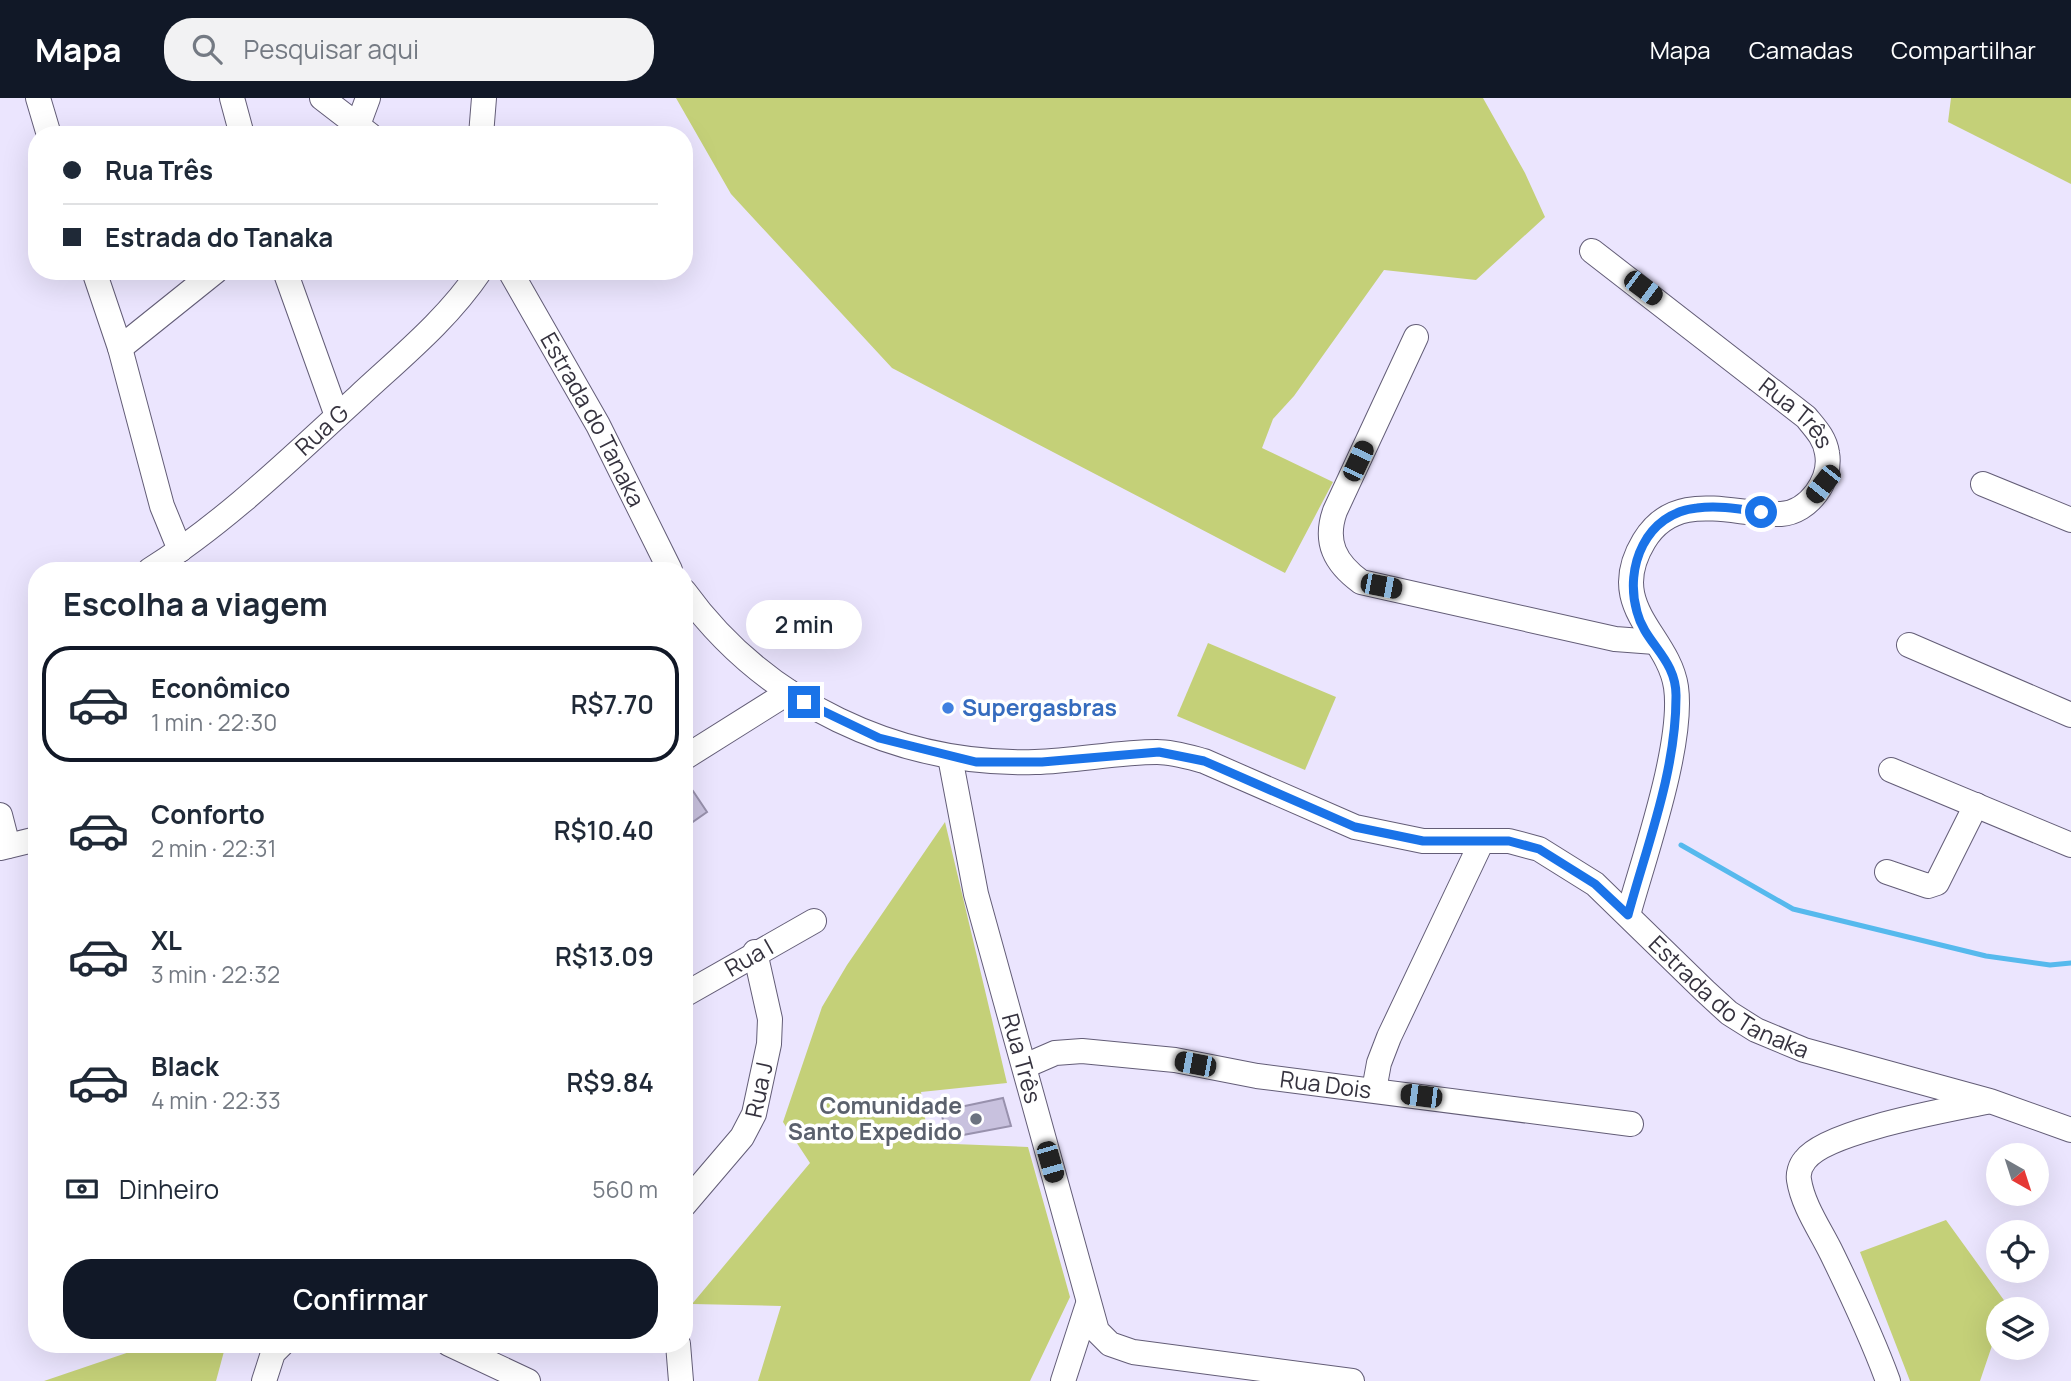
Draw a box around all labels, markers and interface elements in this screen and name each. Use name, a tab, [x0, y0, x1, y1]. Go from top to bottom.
search box	[164, 18, 654, 81]
text: Mapa	[35, 27, 122, 72]
icon: search	[188, 30, 226, 68]
text: Pesquisar aqui	[244, 31, 419, 67]
text: Mapa	[1650, 33, 1711, 66]
text: Camadas	[1749, 33, 1853, 66]
text: Compartilhar	[1891, 33, 2036, 66]
text: Rua Três	[105, 152, 213, 188]
text: Estrada do Tanaka	[105, 219, 333, 255]
car	[1620, 267, 1667, 309]
street label: Estrada do Tanaka	[533, 326, 653, 512]
street label: Rua Três	[1753, 369, 1842, 453]
street label: Rua G	[288, 397, 355, 462]
car	[1340, 438, 1377, 484]
car	[1802, 461, 1845, 507]
route start	[1745, 496, 1777, 528]
car	[1359, 572, 1404, 600]
text: Escolha a viagem	[63, 582, 328, 626]
callout: 2 min	[746, 601, 862, 650]
text: 2 min	[775, 608, 833, 640]
text: Econômico	[151, 670, 290, 706]
icon: car	[67, 673, 130, 736]
text: R$7.70	[571, 686, 654, 722]
route end	[788, 686, 820, 718]
place label: Supergasbras	[962, 691, 1117, 723]
marker: Supergasbras	[940, 700, 956, 716]
text: 1 min · 22:30	[151, 706, 277, 738]
text: Conforto	[151, 796, 265, 832]
icon: car	[67, 799, 130, 862]
text: R$10.40	[554, 812, 654, 848]
text: 2 min · 22:31	[151, 832, 276, 864]
text: XL	[151, 922, 182, 958]
icon: car	[67, 925, 130, 988]
street label: Estrada do Tanaka	[1642, 928, 1814, 1065]
street label: Rua I	[719, 931, 779, 984]
text: R$13.09	[555, 938, 654, 974]
text: 3 min · 22:32	[151, 958, 280, 990]
street label: Rua Três	[995, 1010, 1050, 1107]
text: Black	[151, 1048, 219, 1084]
car	[1173, 1050, 1218, 1078]
icon: car	[67, 1051, 130, 1114]
street label: Rua J	[737, 1059, 780, 1121]
street label: Rua Dois	[1278, 1062, 1374, 1106]
text: R$9.84	[566, 1064, 654, 1100]
car	[1399, 1083, 1444, 1109]
text: 4 min · 22:33	[151, 1084, 281, 1116]
place label: Comunidade Santo Expedido	[788, 1089, 962, 1147]
marker: Comunidade Santo Expedido	[968, 1111, 984, 1127]
car	[1035, 1139, 1066, 1185]
north arrow	[1986, 1143, 2049, 1206]
map controls	[1986, 1143, 2049, 1360]
icon: cash	[63, 1170, 101, 1208]
text: Dinheiro	[119, 1171, 219, 1207]
text: 560 m	[592, 1173, 658, 1205]
button: locate	[1986, 1220, 2049, 1283]
button: Confirmar	[63, 1259, 658, 1339]
button: layers	[1986, 1297, 2049, 1360]

